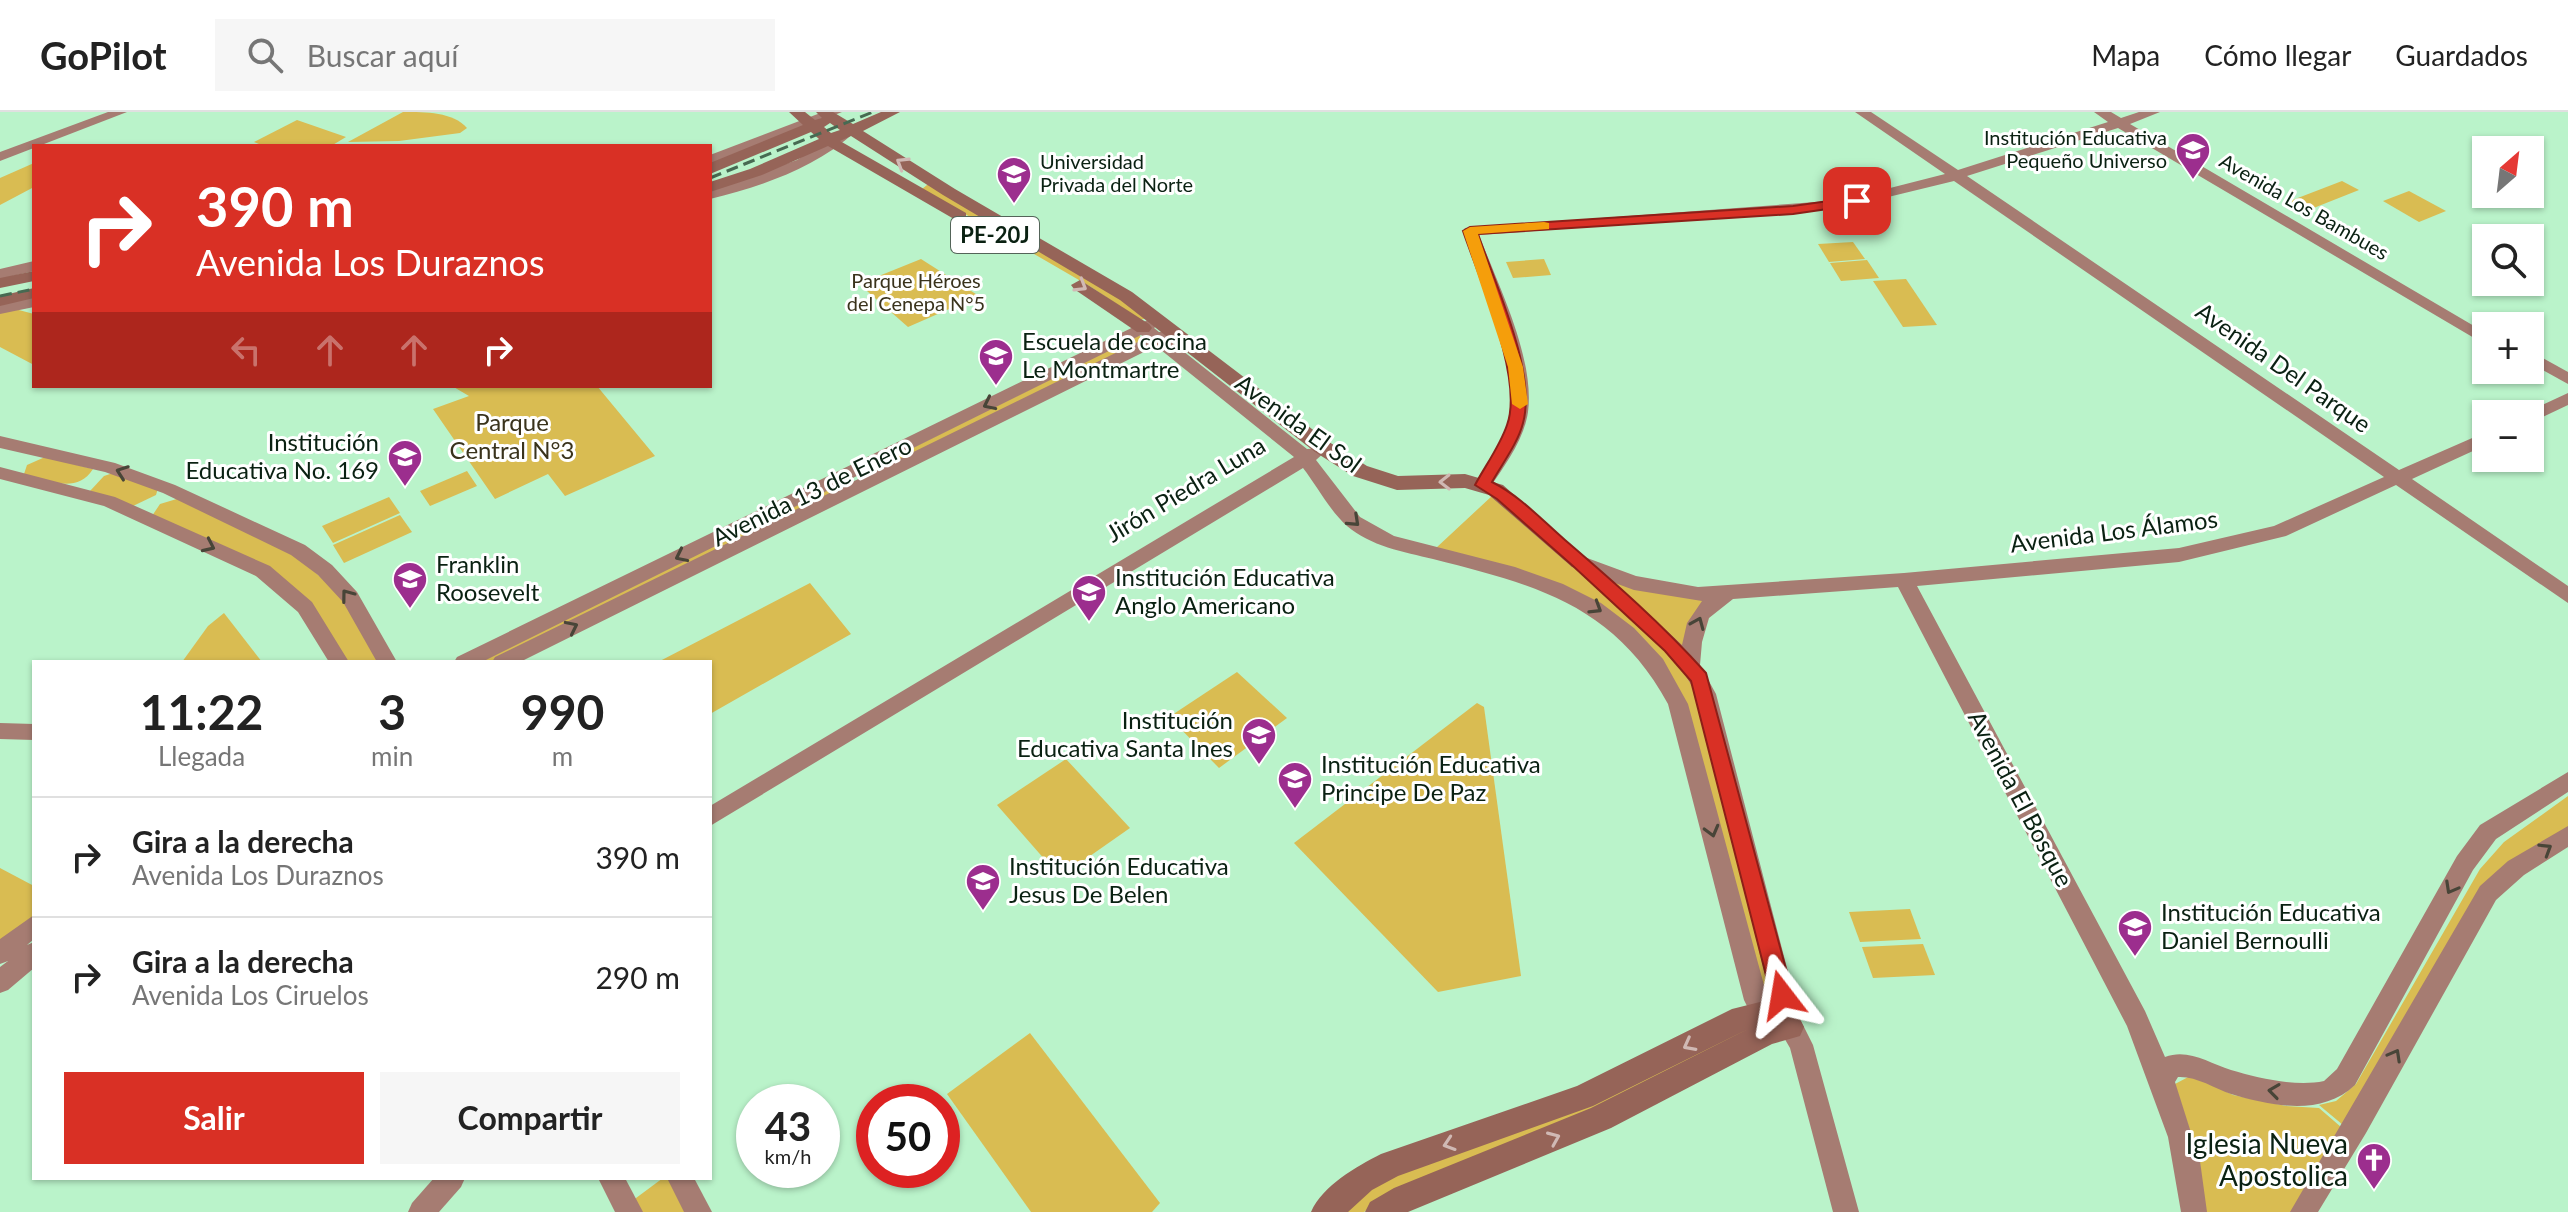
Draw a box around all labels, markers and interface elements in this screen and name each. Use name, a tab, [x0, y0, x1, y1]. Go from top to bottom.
search box	[215, 19, 775, 91]
text: GoPilot	[40, 32, 167, 78]
icon: search	[243, 33, 287, 77]
text: Buscar aquí	[307, 37, 458, 73]
text: Mapa	[2091, 38, 2160, 72]
text: Cómo llegar	[2204, 38, 2351, 72]
text: Guardados	[2395, 38, 2528, 72]
place label: Institución Educativa Pequeño Universo	[1984, 125, 2167, 172]
school or university icon: Institución Educativa Pequeño Universo	[2174, 131, 2212, 181]
north arrow	[2472, 136, 2544, 208]
map controls	[2472, 136, 2544, 472]
street label: Avenida Los Bambues	[2216, 148, 2393, 264]
place label: Universidad Privada del Norte	[1040, 149, 1193, 196]
school or university icon: Universidad Privada del Norte	[995, 155, 1033, 205]
one-way arrow	[896, 157, 911, 172]
pin	[1823, 167, 1891, 235]
text: 390 m	[196, 172, 354, 239]
icon: right	[64, 176, 168, 280]
icon: arrive	[1835, 179, 1879, 223]
road number: PE-20J	[951, 217, 1039, 253]
button: search	[2472, 224, 2544, 296]
text: Avenida Los Duraznos	[196, 240, 545, 284]
park label: Parque Héroes del Cenepa N°5	[847, 268, 985, 315]
one-way arrow	[1072, 276, 1087, 291]
street label: Avenida Del Parque	[2191, 296, 2377, 438]
button: +	[2472, 312, 2544, 384]
place label: Escuela de cocina Le Montmartre	[1022, 326, 1207, 383]
icon: left	[224, 328, 268, 372]
icon: ahead	[308, 328, 352, 372]
icon: ahead	[392, 328, 436, 372]
icon: right	[476, 328, 520, 372]
school or university icon: Escuela de cocina Le Montmartre	[977, 337, 1015, 387]
street label: Avenida El Sol	[1230, 367, 1367, 478]
one-way arrow	[983, 394, 998, 410]
button: −	[2472, 400, 2544, 472]
park label: Parque Central N°3	[450, 407, 574, 464]
place label: Institución Educativa No. 169	[185, 427, 379, 484]
street label: Avenida 13 de Enero	[707, 430, 916, 552]
street label: Jirón Piedra Luna	[1101, 430, 1270, 548]
school or university icon: Institución Educativa No. 169	[386, 438, 424, 488]
one-way arrow	[116, 465, 130, 482]
one-way arrow	[1438, 473, 1451, 491]
street label: Avenida Los Álamos	[2008, 503, 2219, 558]
one-way arrow	[1345, 511, 1359, 526]
one-way arrow	[201, 536, 215, 552]
one-way arrow	[674, 546, 689, 562]
place label: Franklin Roosevelt	[436, 549, 540, 606]
school or university icon: Franklin Roosevelt	[391, 560, 429, 610]
place label: Institución Educativa Anglo Americano	[1115, 562, 1335, 619]
school or university icon: Institución Educativa Anglo Americano	[1070, 573, 1108, 623]
one-way arrow	[343, 589, 357, 604]
one-way arrow	[1587, 598, 1602, 614]
one-way arrow	[1688, 616, 1704, 631]
one-way arrow	[563, 622, 578, 637]
text: 11:22	[140, 683, 263, 740]
text: 3	[378, 683, 406, 740]
text: 990	[521, 683, 604, 740]
place label: Institución Educativa Santa Ines	[1017, 705, 1233, 762]
street label: Avenida El Bosque	[1963, 705, 2080, 891]
school or university icon: Institución Educativa Santa Ines	[1240, 716, 1278, 766]
text: Llegada	[158, 740, 245, 772]
text: min	[371, 740, 413, 772]
text: m	[552, 740, 573, 772]
place label: Institución Educativa Principe De Paz	[1321, 749, 1541, 806]
school or university icon: Institución Educativa Principe De Paz	[1276, 760, 1314, 810]
text: Gira a la derecha	[132, 823, 354, 859]
one-way arrow	[1703, 823, 1720, 837]
icon: right	[64, 835, 108, 879]
text: 390 m	[595, 839, 680, 875]
one-way arrow	[2537, 844, 2552, 859]
place label: Institución Educativa Jesus De Belen	[1009, 851, 1229, 908]
text: Avenida Los Duraznos	[132, 859, 384, 891]
school or university icon: Institución Educativa Jesus De Belen	[964, 862, 1002, 912]
one-way arrow	[2445, 879, 2461, 894]
place label: Institución Educativa Daniel Bernoulli	[2161, 897, 2381, 954]
school or university icon: Institución Educativa Daniel Bernoulli	[2116, 908, 2154, 958]
text: Gira a la derecha	[132, 943, 354, 979]
position arrow	[1740, 953, 1824, 1037]
icon: right	[64, 955, 108, 999]
text: 290 m	[595, 959, 680, 995]
text: Avenida Los Ciruelos	[132, 979, 369, 1011]
one-way arrow	[1683, 1035, 1698, 1051]
one-way arrow	[2385, 1049, 2401, 1064]
button: Salir	[64, 1072, 364, 1164]
button: Compartir	[380, 1072, 680, 1164]
one-way arrow	[2267, 1083, 2281, 1100]
speed limit sign: 50	[856, 1084, 960, 1188]
text: 43	[765, 1102, 811, 1150]
place label: Iglesia Nueva Apostolica	[2185, 1126, 2348, 1192]
one-way arrow	[1546, 1131, 1561, 1147]
one-way arrow	[1443, 1135, 1456, 1151]
church icon: Iglesia Nueva Apostolica	[2355, 1141, 2393, 1191]
text: km/h	[765, 1144, 811, 1168]

